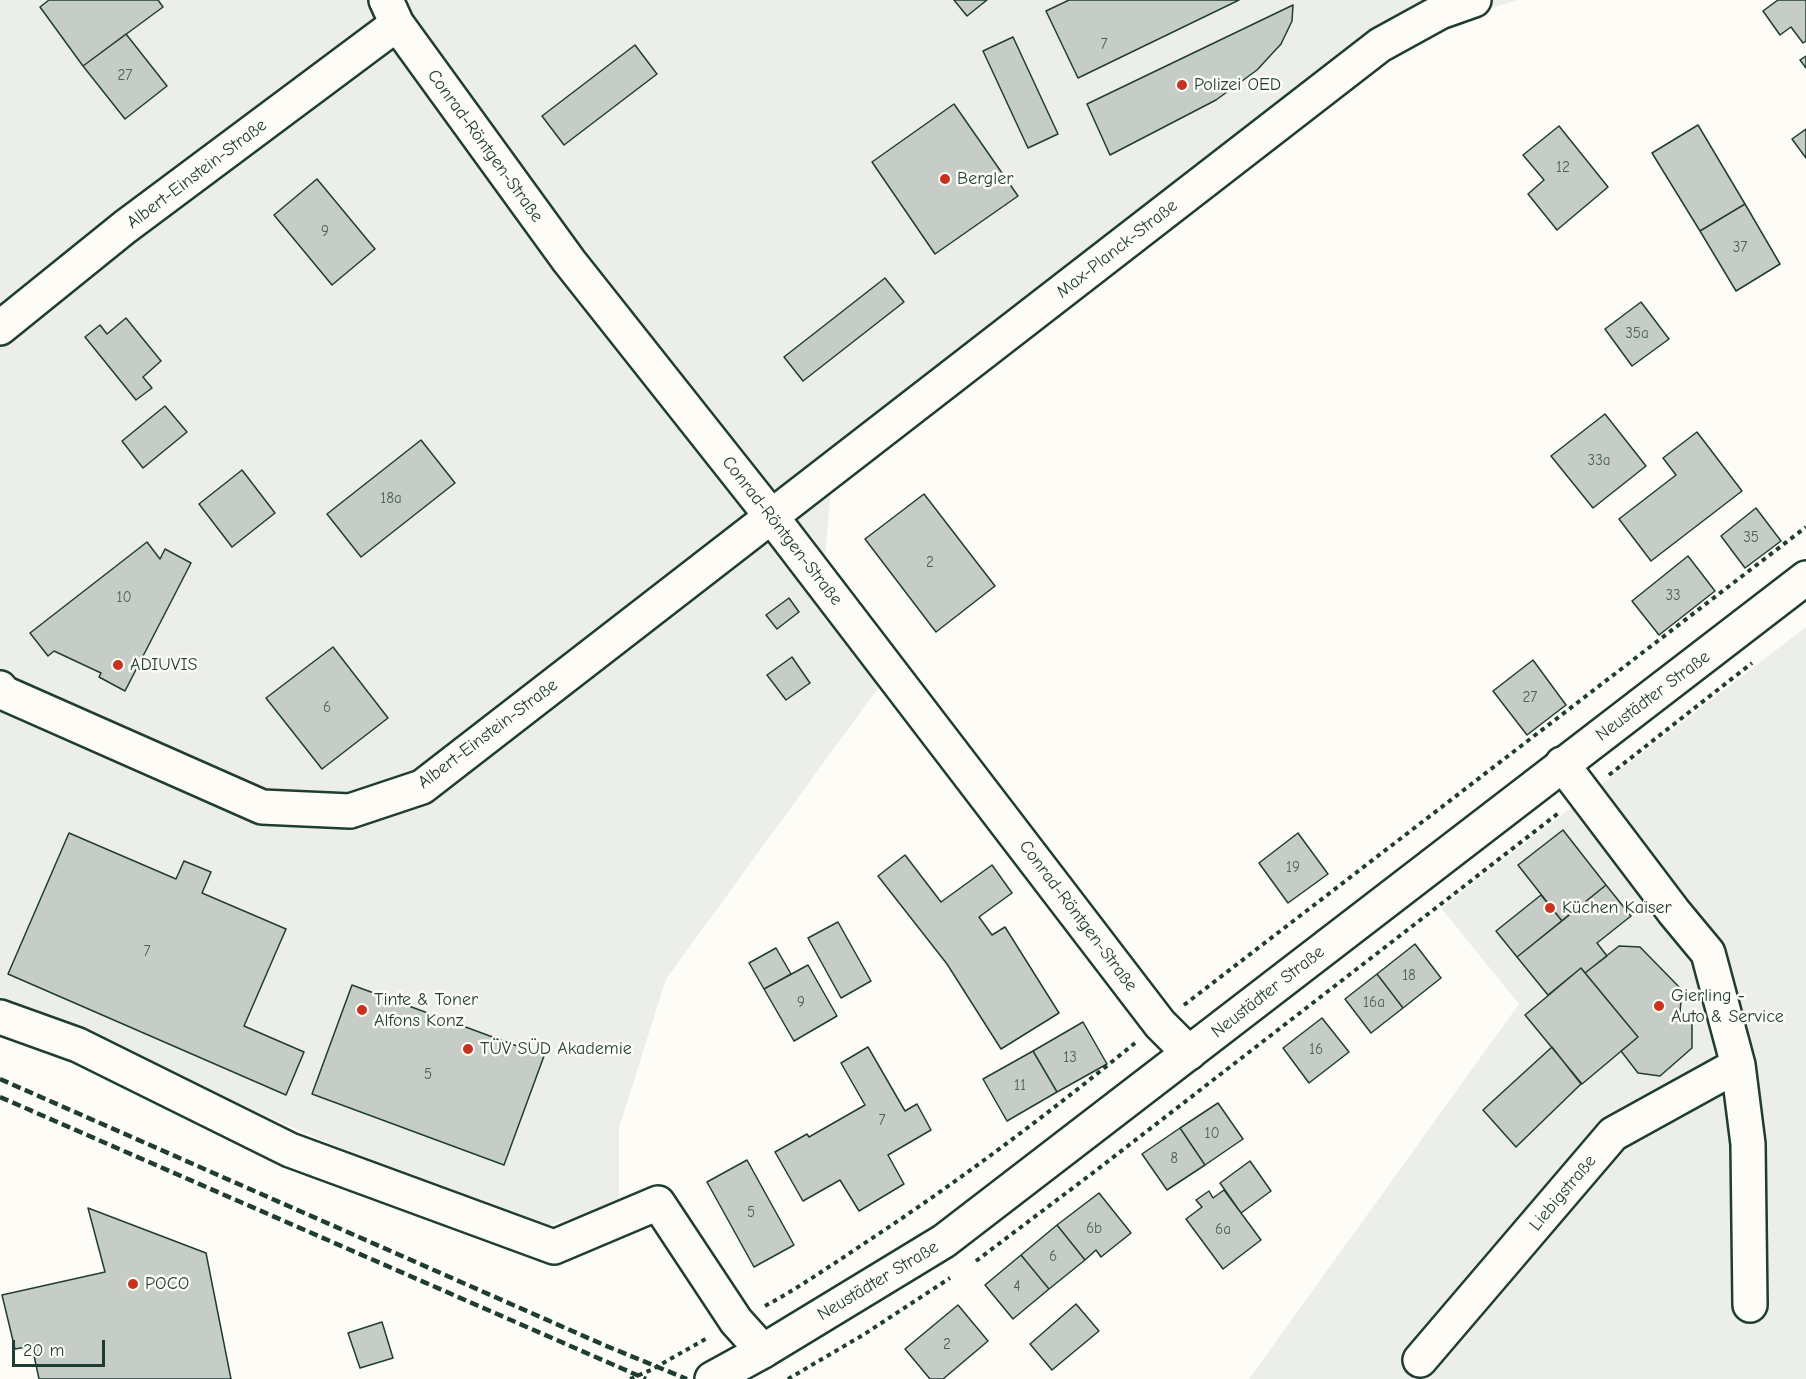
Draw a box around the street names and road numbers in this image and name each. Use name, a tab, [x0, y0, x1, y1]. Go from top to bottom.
street label: Conrad-Röntgen-Straße	[422, 65, 548, 227]
street label: Albert-Einstein-Straße	[123, 114, 271, 234]
street label: Max-Planck-Straße	[1052, 195, 1182, 303]
street label: Conrad-Röntgen-Straße	[717, 452, 847, 610]
street label: Neustädter Straße	[1592, 646, 1714, 746]
street label: Albert-Einstein-Straße	[414, 674, 562, 794]
street label: Conrad-Röntgen-Straße	[1014, 836, 1142, 996]
street label: Neustädter Straße	[1207, 941, 1329, 1043]
street label: Liebigstraße	[1525, 1151, 1601, 1235]
street label: Neustädter Straße	[814, 1236, 942, 1326]

